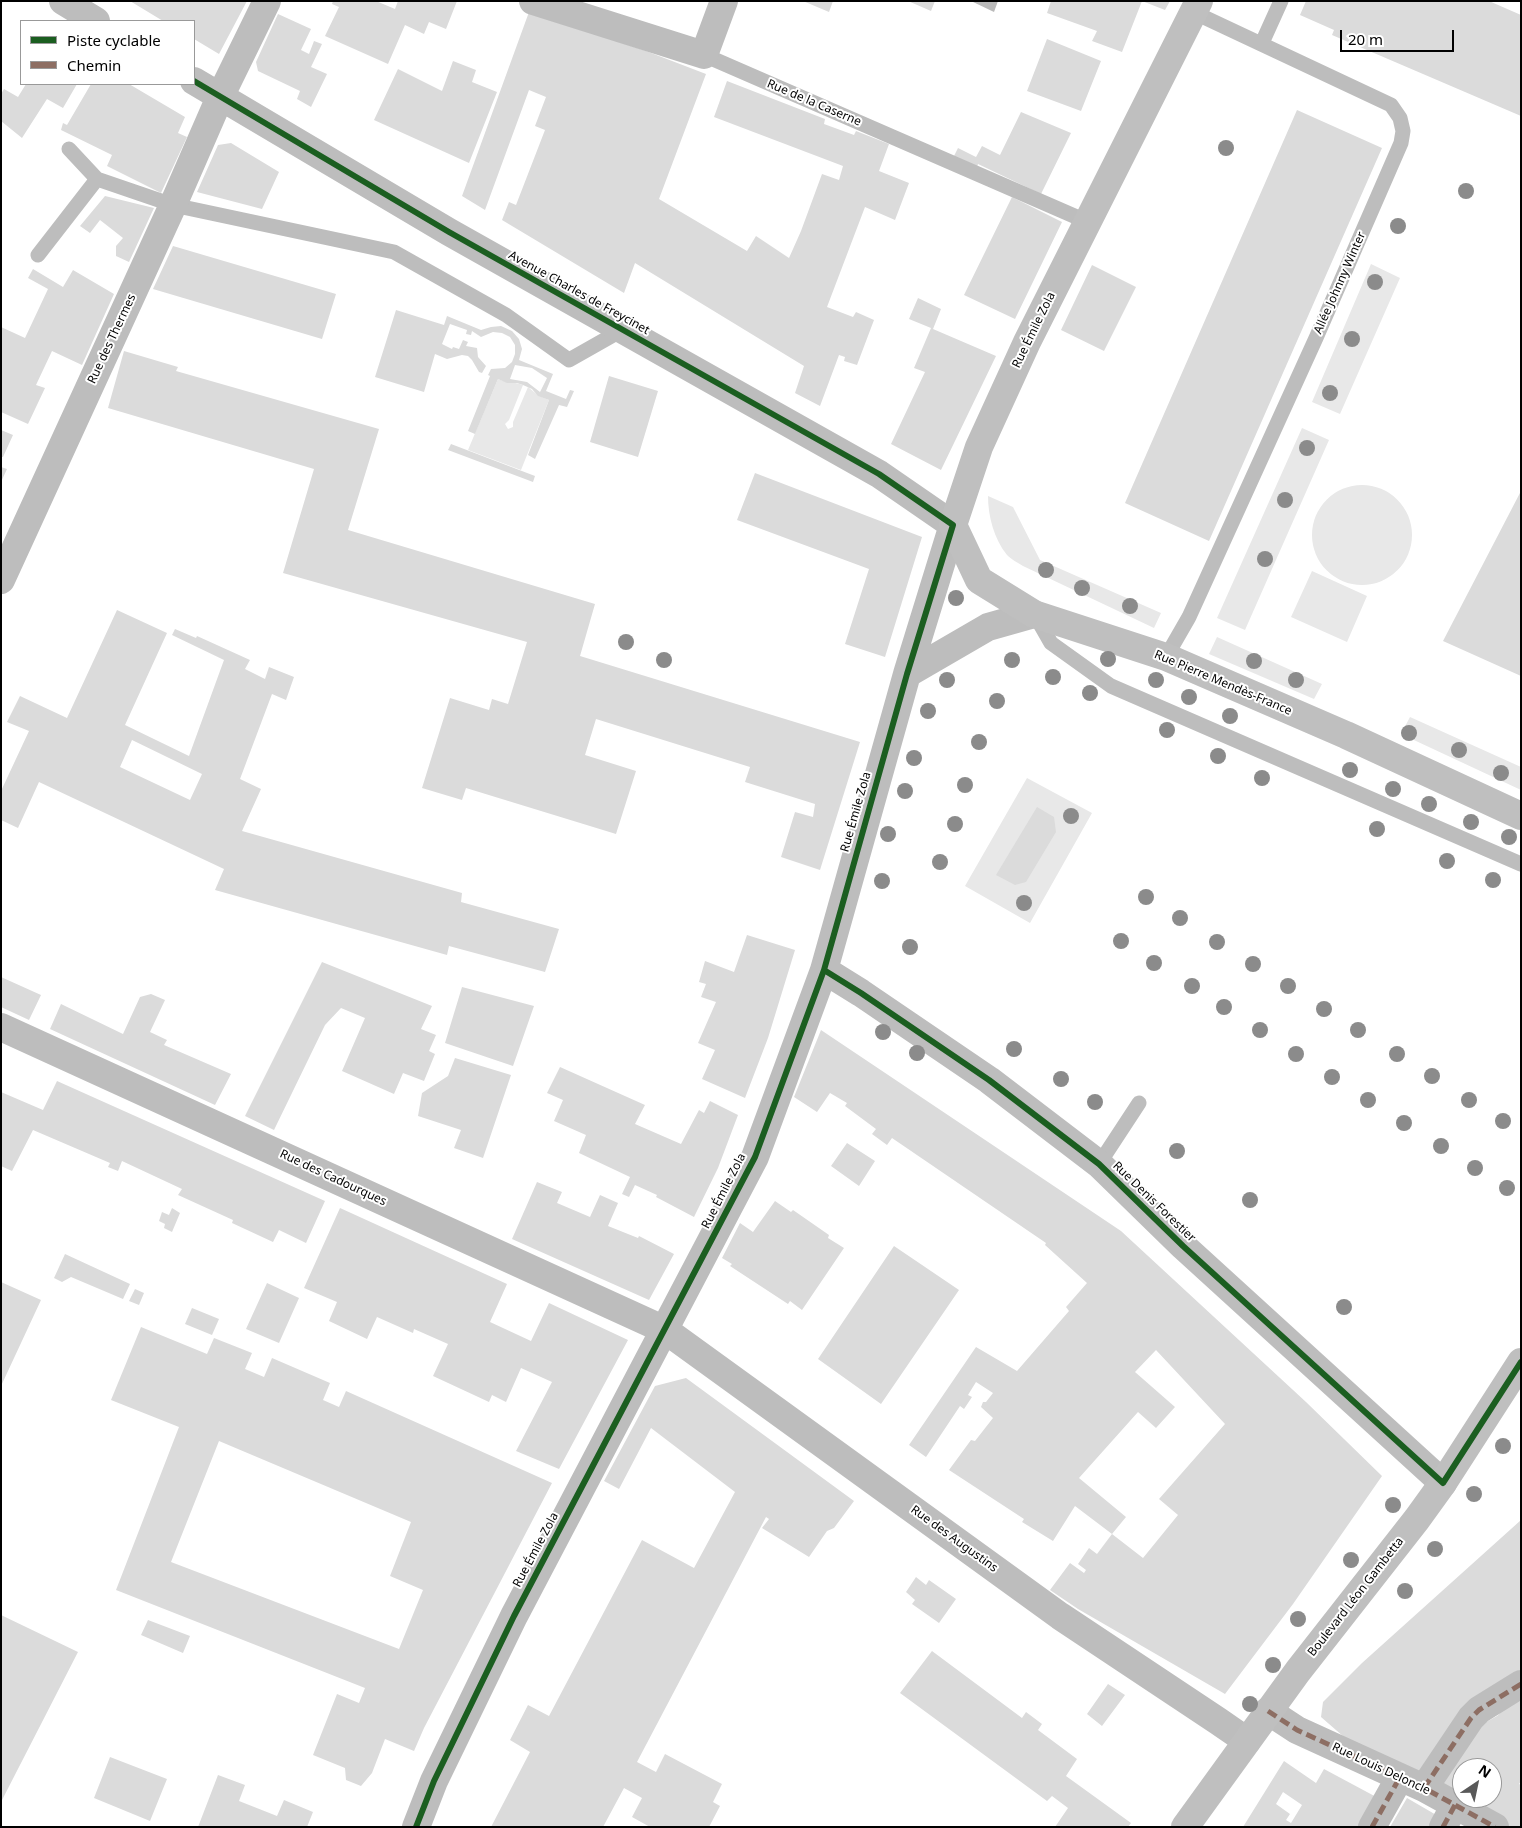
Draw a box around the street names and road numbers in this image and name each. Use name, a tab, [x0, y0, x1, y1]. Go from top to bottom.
street label: Rue de la Caserne	[765, 77, 863, 129]
street label: Allée Johnny Winter	[1311, 230, 1369, 336]
street label: Avenue Charles de Freycinet	[506, 248, 652, 338]
street label: Rue Émile Zola	[1009, 290, 1059, 370]
street label: Rue des Thermes	[85, 292, 139, 386]
street label: Rue Pierre Mendès-France	[1152, 647, 1294, 719]
street label: Rue Émile Zola	[838, 770, 874, 854]
street label: Rue des Cadourques	[277, 1147, 389, 1209]
street label: Rue Émile Zola	[699, 1151, 749, 1231]
street label: Rue Denis Forestier	[1110, 1159, 1198, 1245]
street label: Rue des Augustins	[908, 1503, 1000, 1575]
street label: Rue Émile Zola	[510, 1510, 562, 1590]
street label: Boulevard Léon Gambetta	[1305, 1535, 1407, 1659]
street label: Rue Louis Deloncle	[1330, 1740, 1432, 1798]

